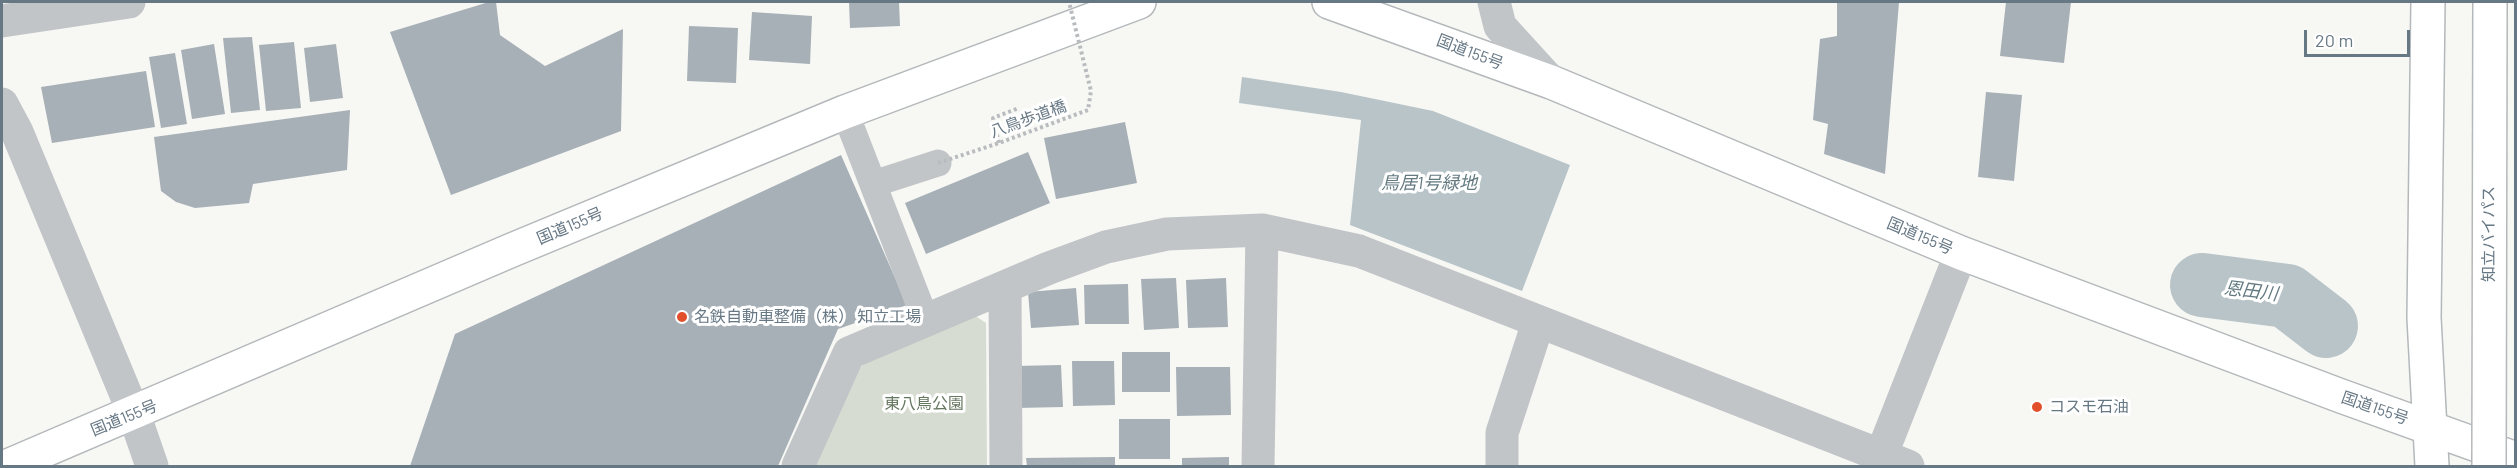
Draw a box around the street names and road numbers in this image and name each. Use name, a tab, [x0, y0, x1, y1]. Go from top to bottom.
street label: 国道155号	[1434, 30, 1506, 74]
street label: 八鳥歩道橋	[987, 96, 1069, 142]
street label: 知立バイパス	[2479, 186, 2499, 282]
street label: 国道155号	[534, 203, 606, 249]
street label: 国道155号	[1884, 213, 1956, 259]
street label: 国道155号	[2339, 388, 2411, 428]
street label: 国道155号	[88, 396, 160, 440]

